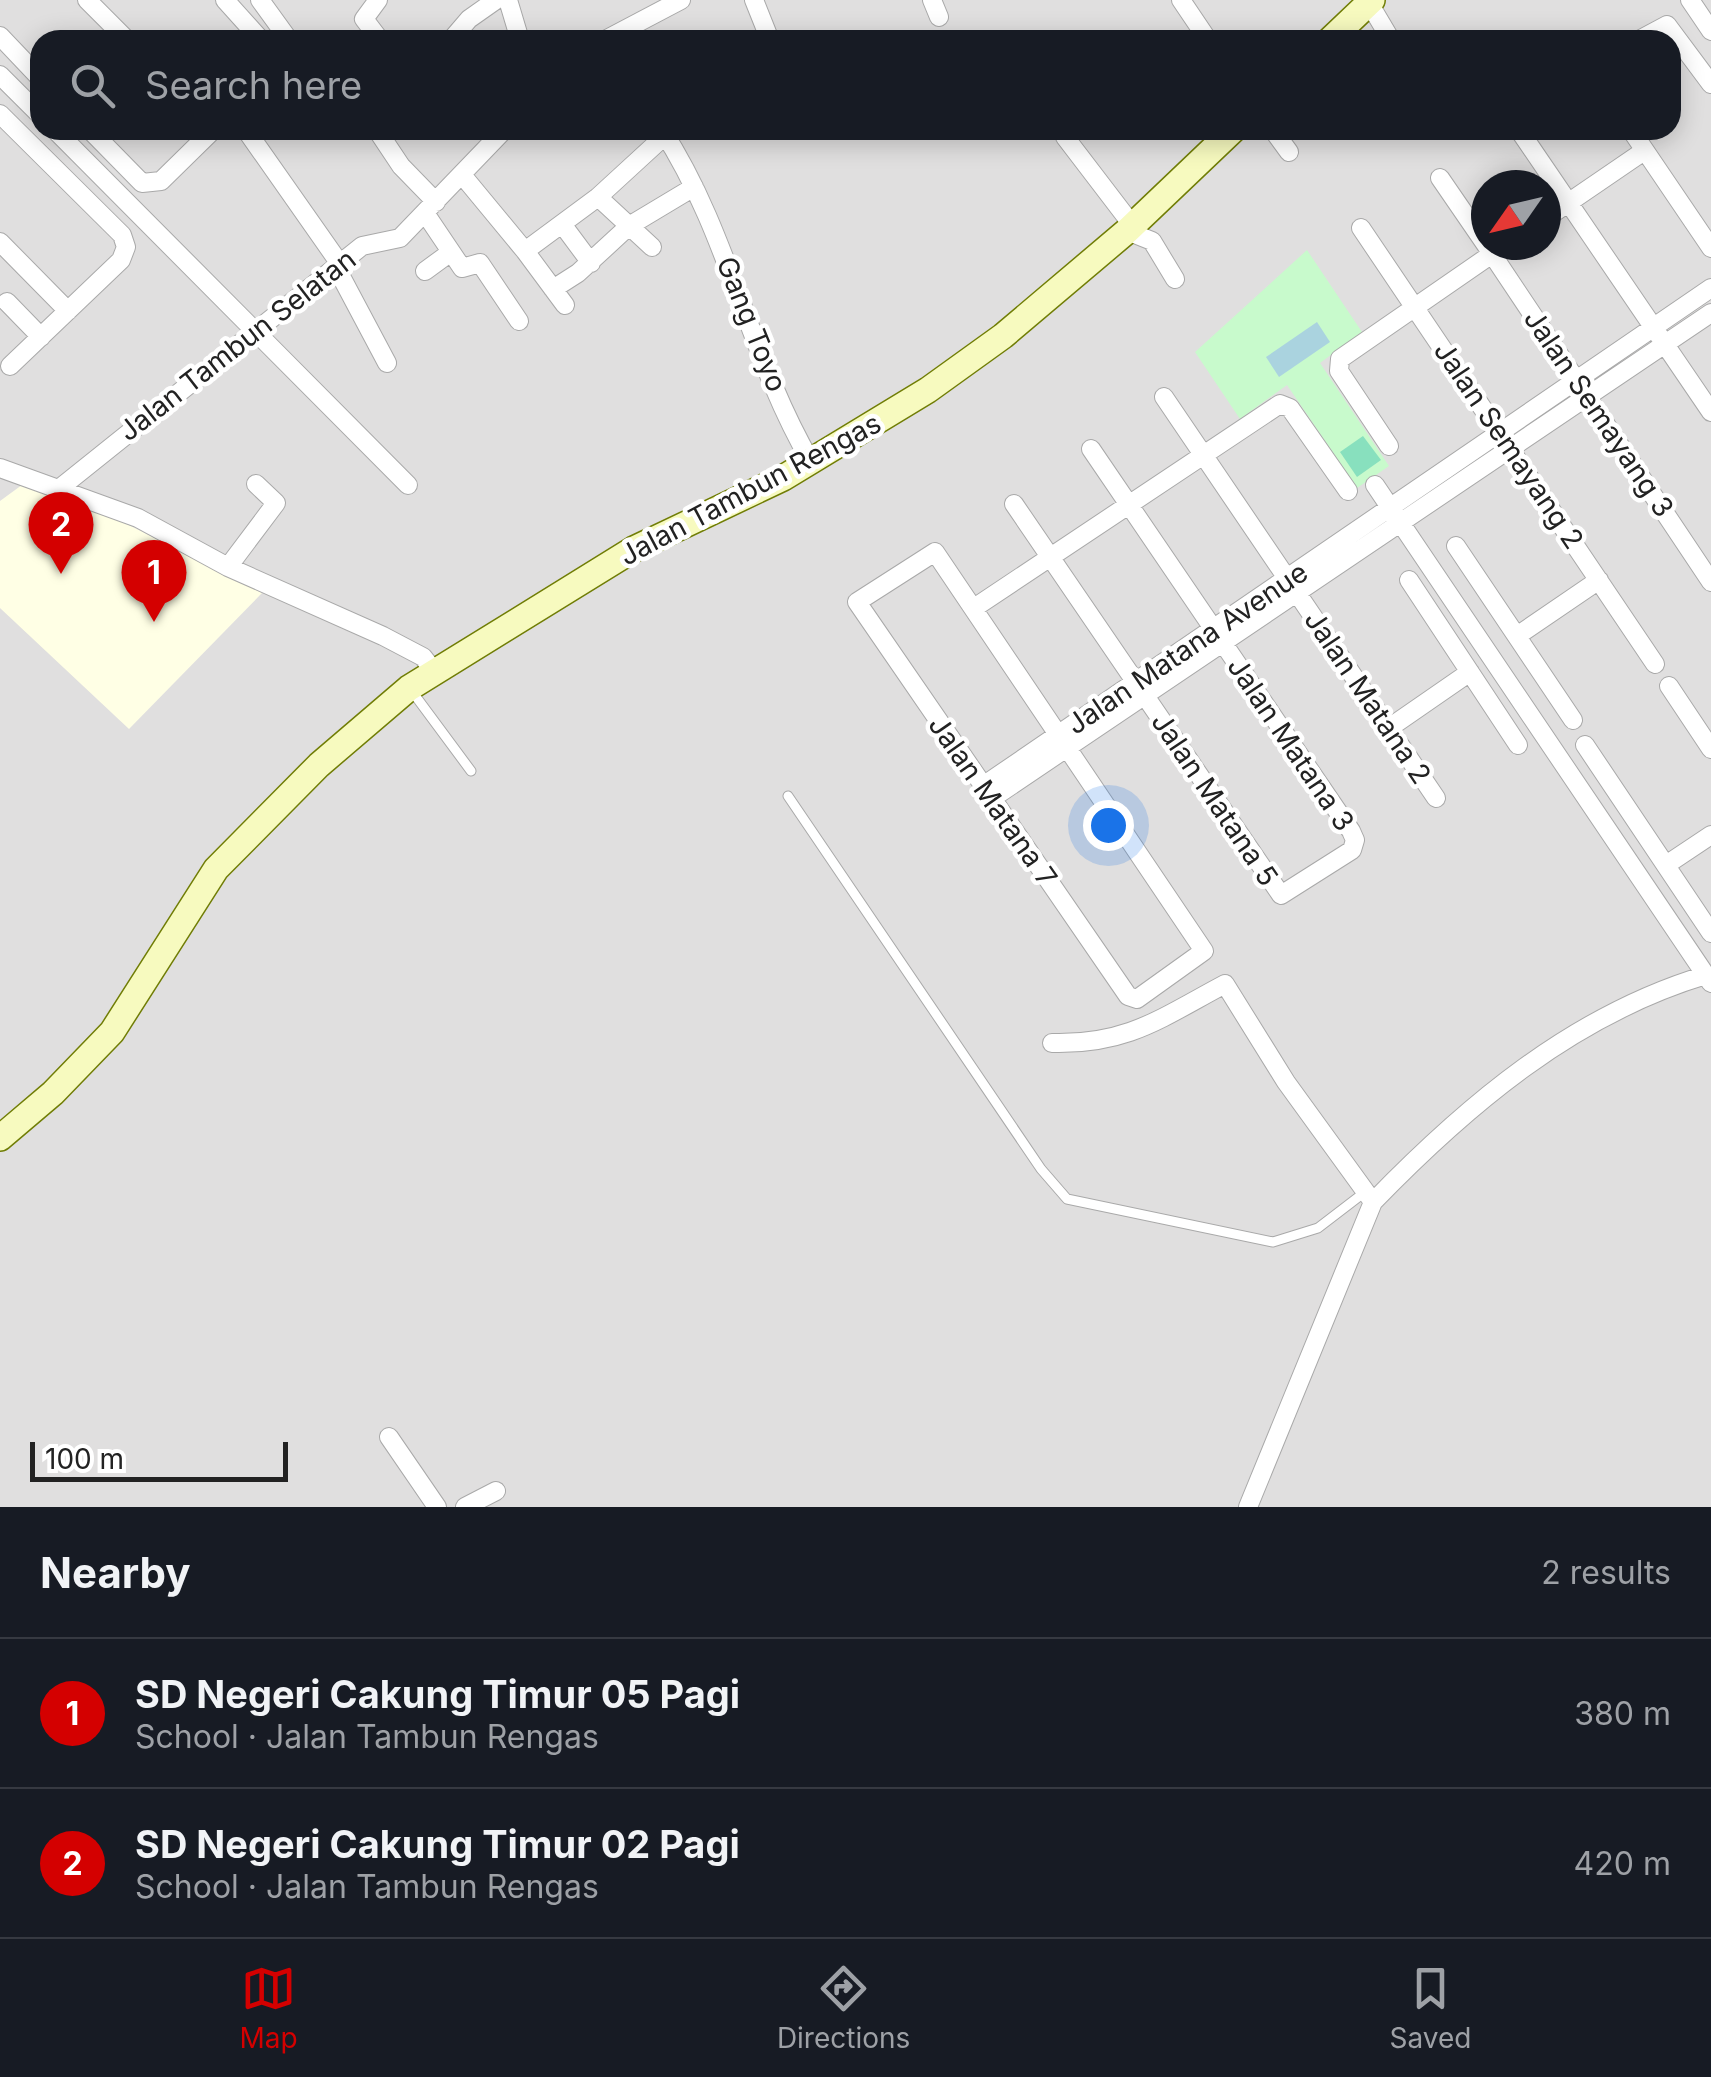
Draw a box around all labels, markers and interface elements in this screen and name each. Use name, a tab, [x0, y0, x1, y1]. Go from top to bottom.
search box	[30, 30, 1681, 140]
icon: search	[65, 58, 120, 113]
text: Search here	[145, 62, 362, 108]
north arrow	[1471, 170, 1561, 260]
street label: Jalan Tambun Selatan	[112, 242, 362, 448]
street label: Gang Toyo	[710, 252, 794, 396]
street label: Jalan Semayang 3	[1517, 303, 1681, 523]
street label: Jalan Semayang 2	[1427, 335, 1591, 555]
street label: Jalan Tambun Rengas	[613, 406, 887, 572]
pin: 2	[28, 492, 94, 574]
pin: 1	[122, 540, 186, 622]
street label: Jalan Matana Avenue	[1060, 555, 1314, 741]
street label: Jalan Matana 2	[1297, 604, 1439, 790]
street label: Jalan Matana 3	[1220, 651, 1362, 837]
street label: Jalan Matana 5	[1144, 706, 1286, 892]
street label: Jalan Matana 7	[922, 709, 1064, 893]
your location	[1083, 800, 1134, 851]
scale bar	[30, 1437, 288, 1482]
text: 100 m	[45, 1442, 124, 1476]
text: Nearby	[40, 1547, 191, 1598]
text: 2 results	[1541, 1553, 1671, 1592]
text: SD Negeri Cakung Timur 05 Pagi	[135, 1671, 740, 1717]
text: 1	[66, 1694, 79, 1733]
text: 380 m	[1574, 1694, 1671, 1733]
text: School · Jalan Tambun Rengas	[135, 1717, 599, 1756]
text: SD Negeri Cakung Timur 02 Pagi	[135, 1821, 740, 1867]
text: 2	[62, 1844, 83, 1883]
text: 420 m	[1574, 1844, 1671, 1883]
text: School · Jalan Tambun Rengas	[135, 1867, 599, 1906]
tab: Map	[240, 1961, 298, 2055]
tab: Directions	[777, 1961, 910, 2055]
tab: Saved	[1389, 1961, 1471, 2055]

